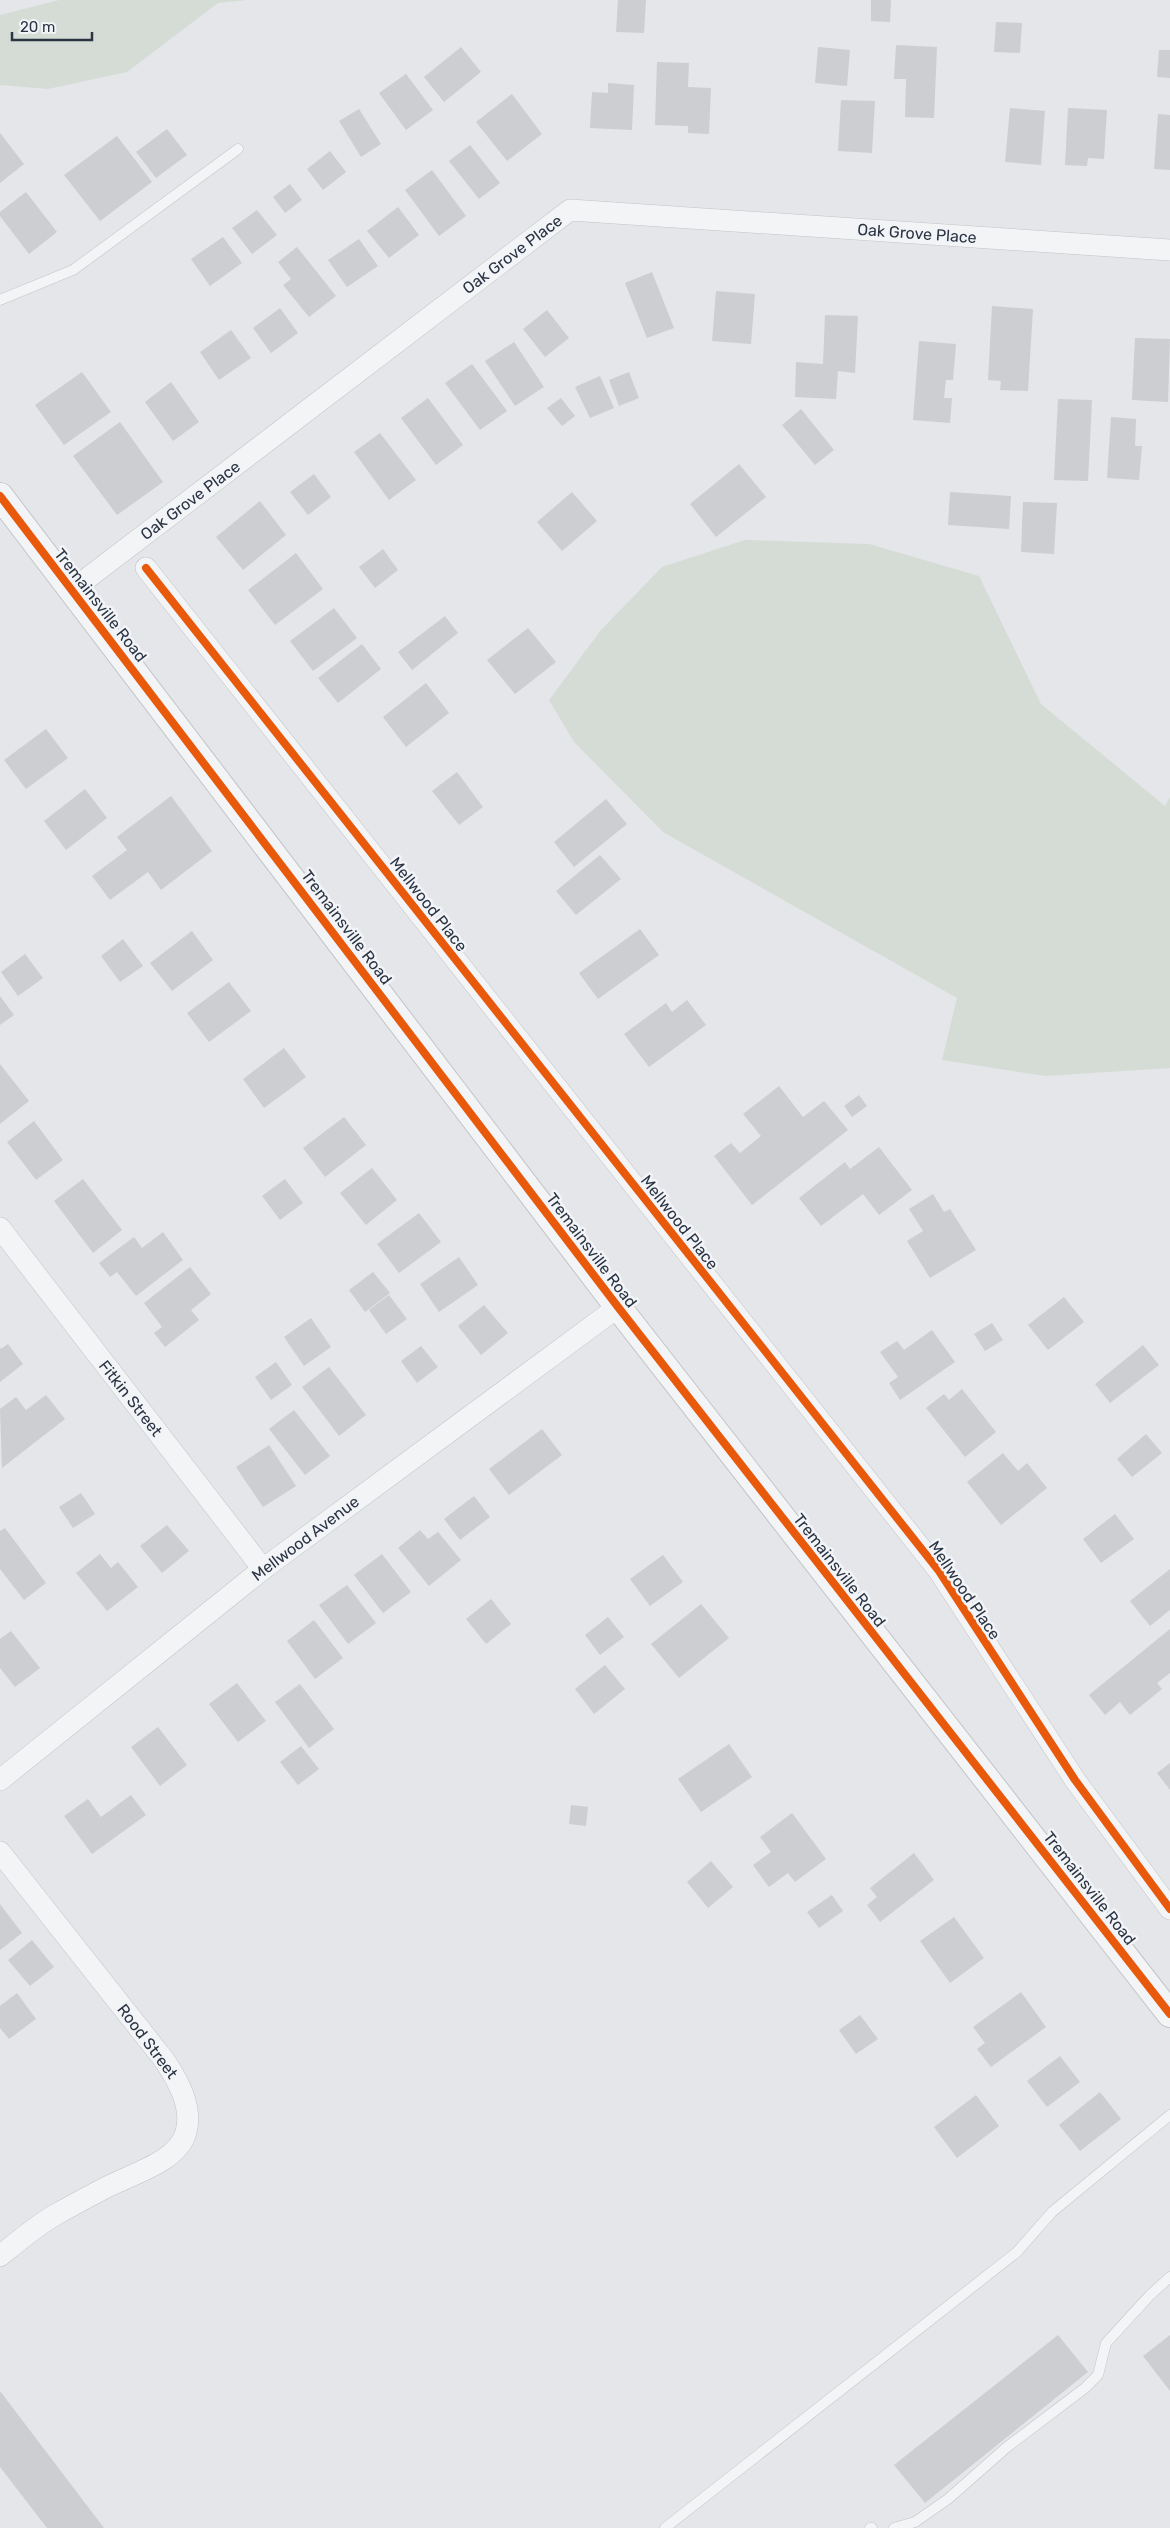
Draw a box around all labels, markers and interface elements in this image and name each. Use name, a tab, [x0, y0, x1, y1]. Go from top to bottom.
scale bar	[12, 10, 92, 42]
text: 20 m	[20, 18, 55, 36]
street label: Oak Grove Place	[459, 211, 566, 298]
street label: Oak Grove Place	[857, 220, 977, 247]
street label: Oak Grove Place	[137, 457, 244, 544]
street label: Tremainsville Road	[50, 545, 151, 666]
street label: Mellwood Place	[386, 853, 471, 955]
street label: Tremainsville Road	[297, 866, 396, 988]
street label: Mellwood Place	[637, 1171, 722, 1273]
street label: Tremainsville Road	[542, 1189, 641, 1311]
street label: Fitkin Street	[95, 1356, 166, 1440]
street label: Mellwood Avenue	[248, 1492, 363, 1585]
street label: Tremainsville Road	[789, 1510, 890, 1631]
street label: Mellwood Place	[925, 1537, 1005, 1643]
street label: Tremainsville Road	[1039, 1828, 1140, 1949]
street label: Rood Street	[113, 2000, 182, 2082]

